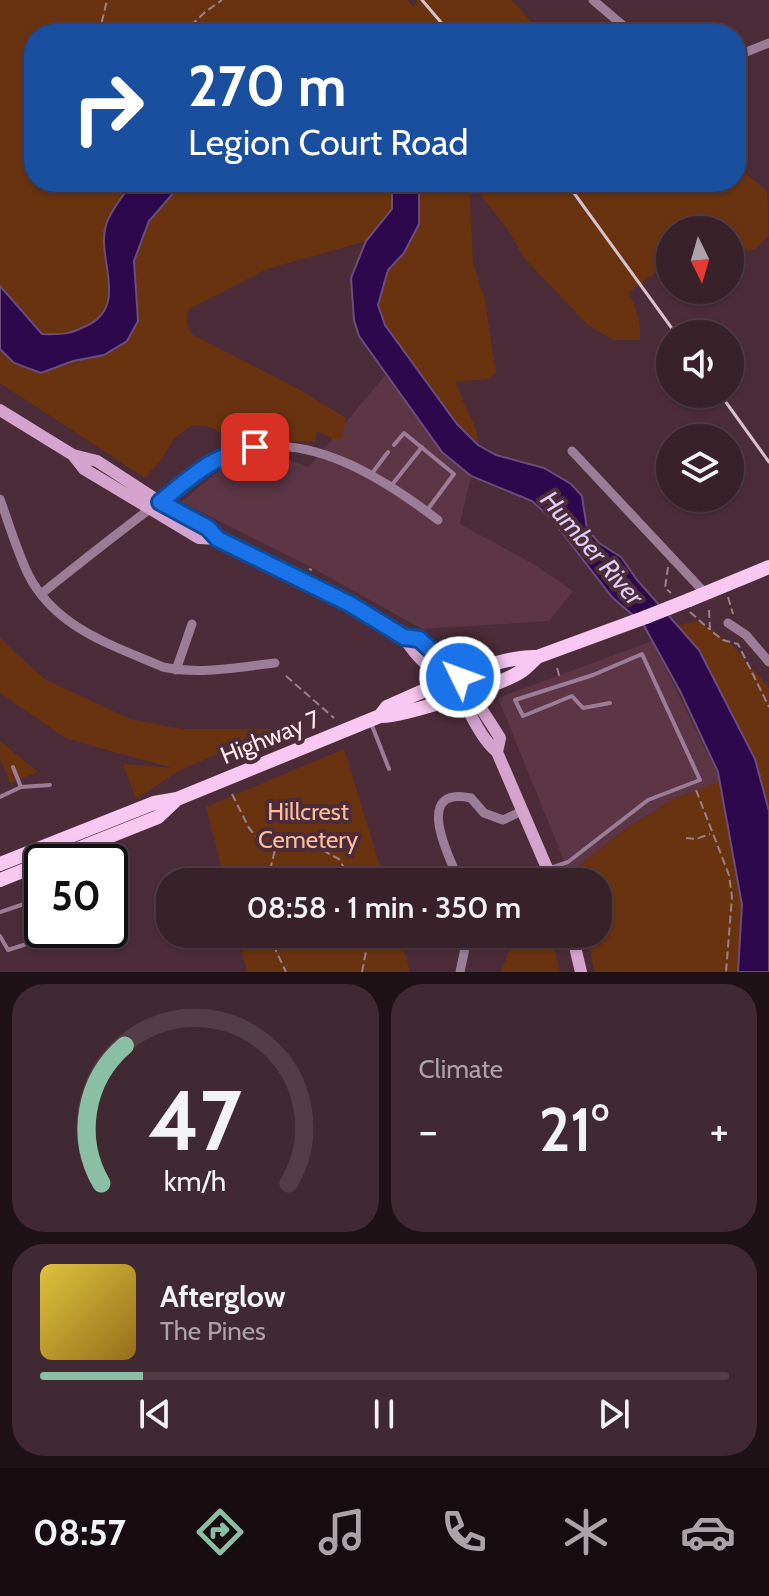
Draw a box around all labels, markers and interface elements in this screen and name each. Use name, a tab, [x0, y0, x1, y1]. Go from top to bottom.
text: 270 m	[188, 52, 346, 120]
icon: right	[56, 56, 160, 160]
text: Legion Court Road	[188, 120, 468, 164]
north arrow	[656, 216, 744, 304]
map controls	[656, 216, 744, 512]
button: sound	[656, 320, 744, 408]
pin	[221, 413, 289, 481]
button: layers	[656, 424, 744, 512]
icon: arrive	[233, 425, 277, 469]
water label: Humber River	[534, 484, 651, 613]
position arrow	[418, 635, 502, 719]
street label: Highway 7	[216, 704, 324, 770]
park label: Hillcrest Cemetery	[258, 797, 358, 854]
speed limit sign: 50	[24, 844, 128, 948]
text: 08:58 · 1 min · 350 m	[247, 889, 521, 926]
text: Climate	[419, 1053, 503, 1085]
text: 47	[148, 1070, 242, 1171]
text: 21°	[539, 1093, 609, 1166]
text: −	[419, 1104, 438, 1157]
text: +	[710, 1104, 729, 1157]
text: km/h	[164, 1163, 227, 1198]
text: Afterglow	[160, 1278, 286, 1315]
text: The Pines	[160, 1315, 266, 1347]
icon: previous	[133, 1392, 177, 1436]
icon: pause	[362, 1392, 406, 1436]
icon: next	[592, 1392, 636, 1436]
icon: directions	[192, 1504, 248, 1560]
icon: music	[314, 1504, 370, 1560]
icon: phone	[436, 1504, 492, 1560]
icon: climate	[558, 1504, 614, 1560]
icon: car	[680, 1504, 736, 1560]
text: 08:57	[33, 1510, 126, 1554]

